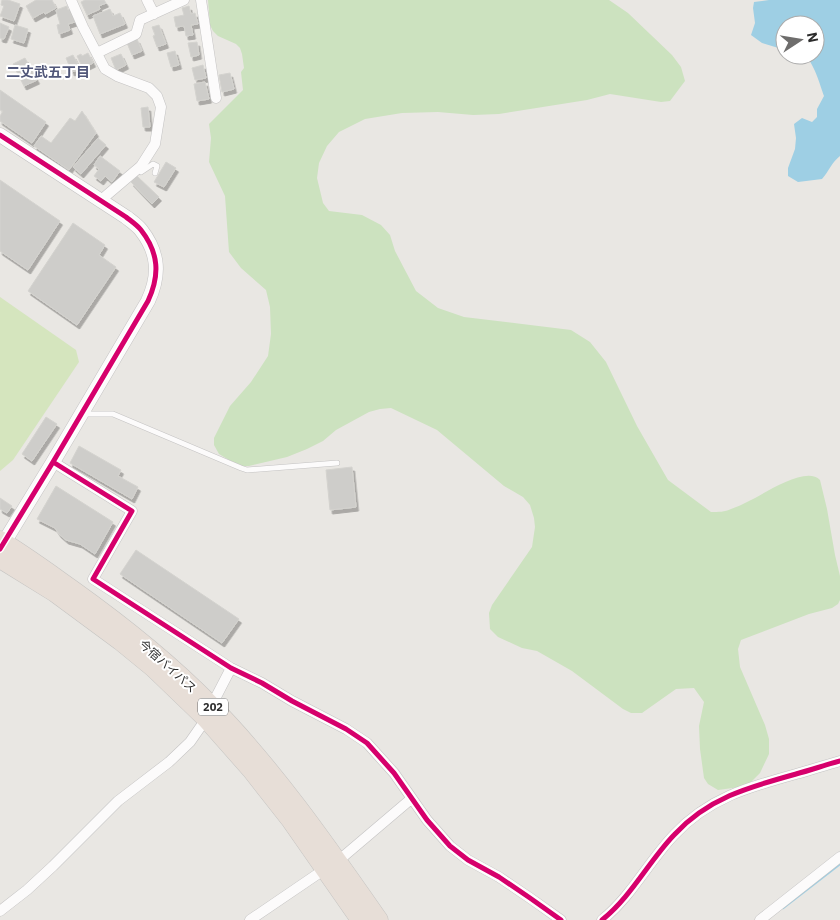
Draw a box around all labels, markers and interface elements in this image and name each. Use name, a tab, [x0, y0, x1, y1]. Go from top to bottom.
north arrow	[775, 15, 825, 65]
text: N	[803, 30, 823, 44]
district label: 二丈武五丁目	[6, 63, 90, 81]
street label: 今宿バイパス	[136, 636, 200, 696]
road number: 202	[198, 699, 228, 716]

